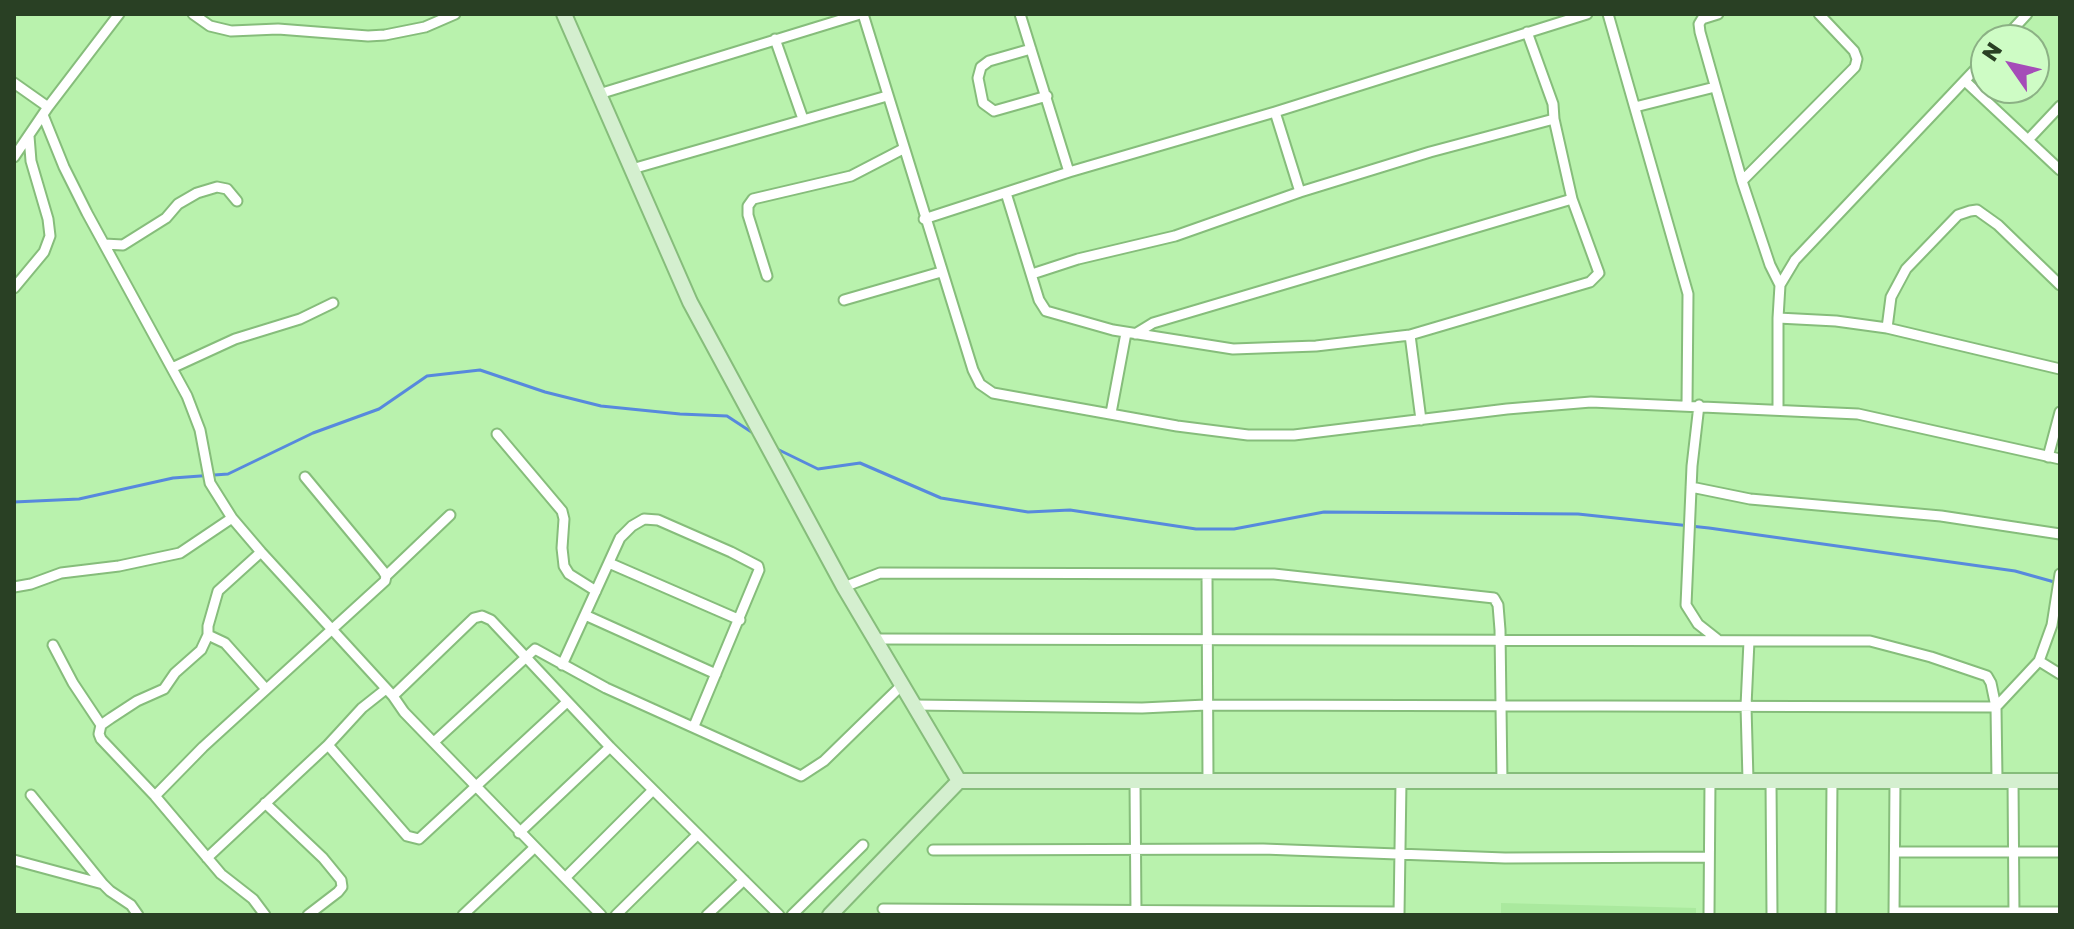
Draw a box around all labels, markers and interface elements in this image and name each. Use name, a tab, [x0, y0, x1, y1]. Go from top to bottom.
north arrow	[1970, 24, 2050, 104]
text: N	[1975, 37, 2007, 66]

